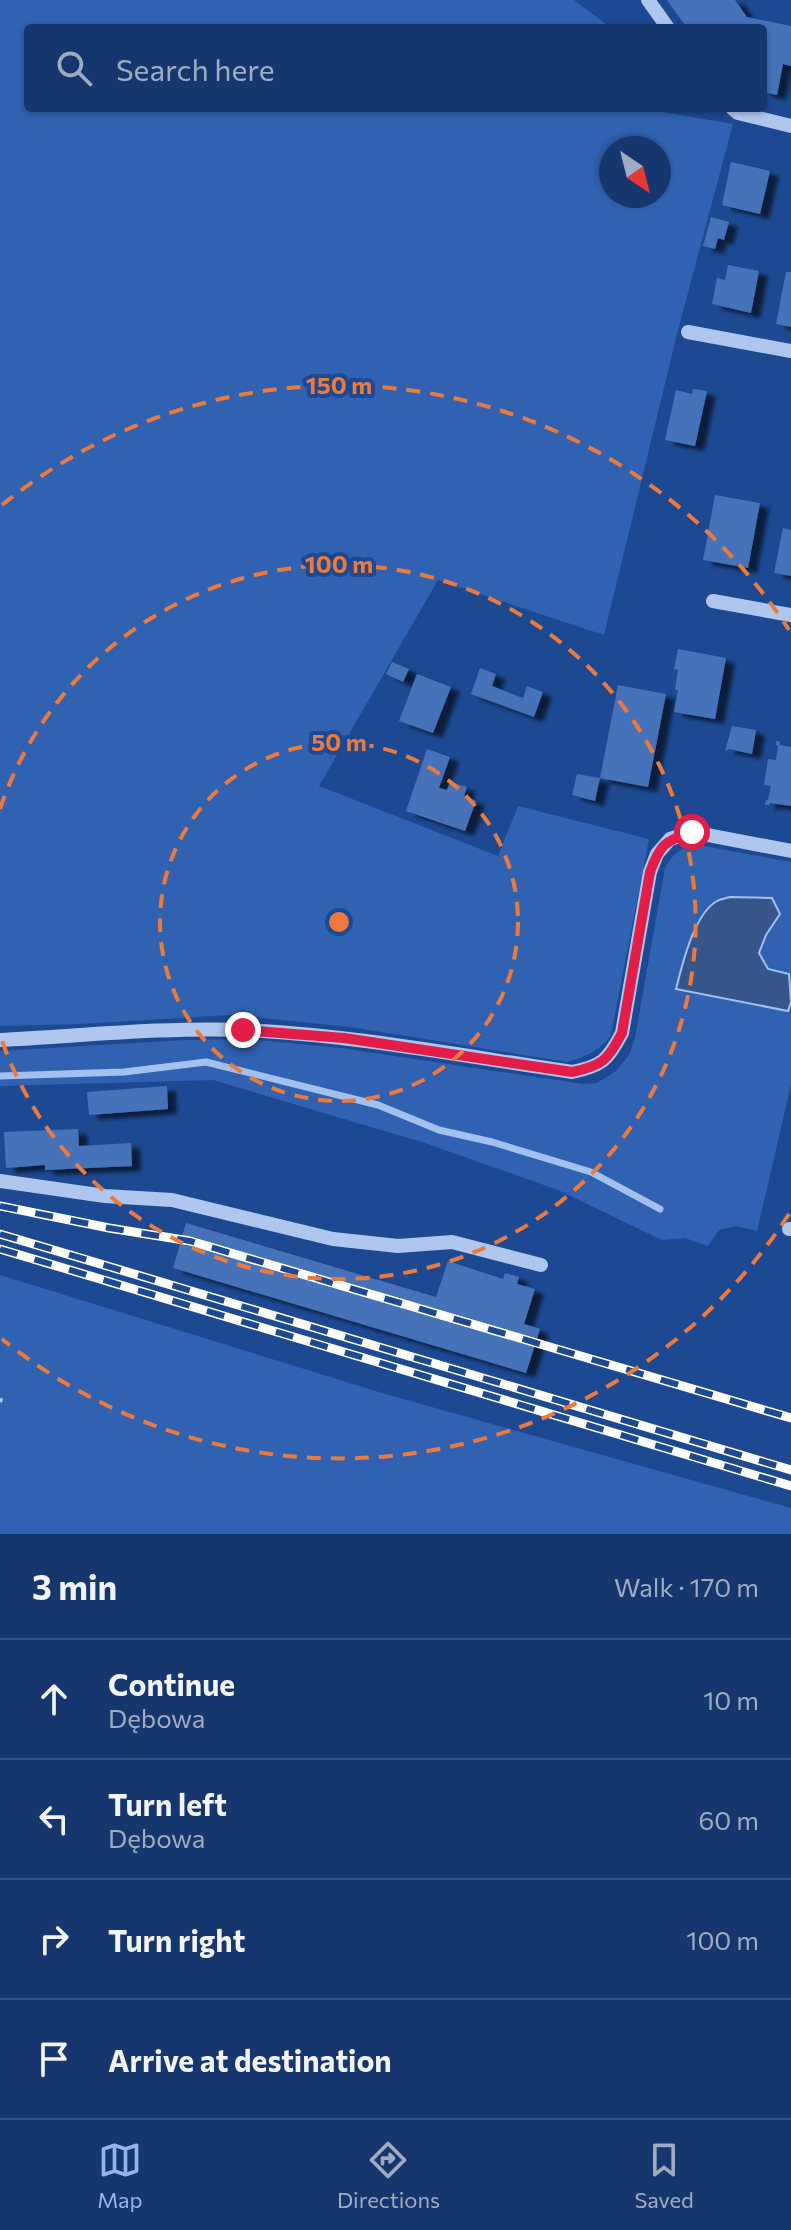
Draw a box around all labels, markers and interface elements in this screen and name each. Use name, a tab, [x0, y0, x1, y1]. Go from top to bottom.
search box	[24, 24, 767, 112]
icon: search	[52, 46, 96, 90]
text: Search here	[116, 50, 275, 87]
north arrow	[599, 136, 671, 208]
text: 150 m	[306, 370, 372, 399]
text: 100 m	[305, 549, 373, 578]
text: 50 m	[311, 727, 367, 756]
route start	[674, 814, 710, 850]
centre of rings	[325, 908, 353, 936]
route end	[225, 1012, 261, 1048]
text: 3 min	[32, 1565, 117, 1607]
text: Walk · 170 m	[614, 1571, 759, 1602]
text: Continue	[108, 1665, 235, 1702]
icon: ahead	[32, 1677, 76, 1721]
text: 10 m	[703, 1684, 759, 1715]
text: Dębowa	[108, 1702, 205, 1733]
text: Turn left	[108, 1785, 227, 1822]
icon: left	[32, 1797, 76, 1841]
text: 60 m	[699, 1804, 759, 1835]
text: Dębowa	[108, 1822, 205, 1853]
icon: right	[32, 1917, 76, 1961]
text: Turn right	[108, 1921, 245, 1958]
text: 100 m	[686, 1924, 759, 1955]
icon: arrive	[32, 2037, 76, 2081]
text: Arrive at destination	[108, 2041, 392, 2078]
tab: Map	[97, 2138, 143, 2213]
tab: Directions	[337, 2138, 440, 2213]
tab: Saved	[634, 2138, 694, 2213]

